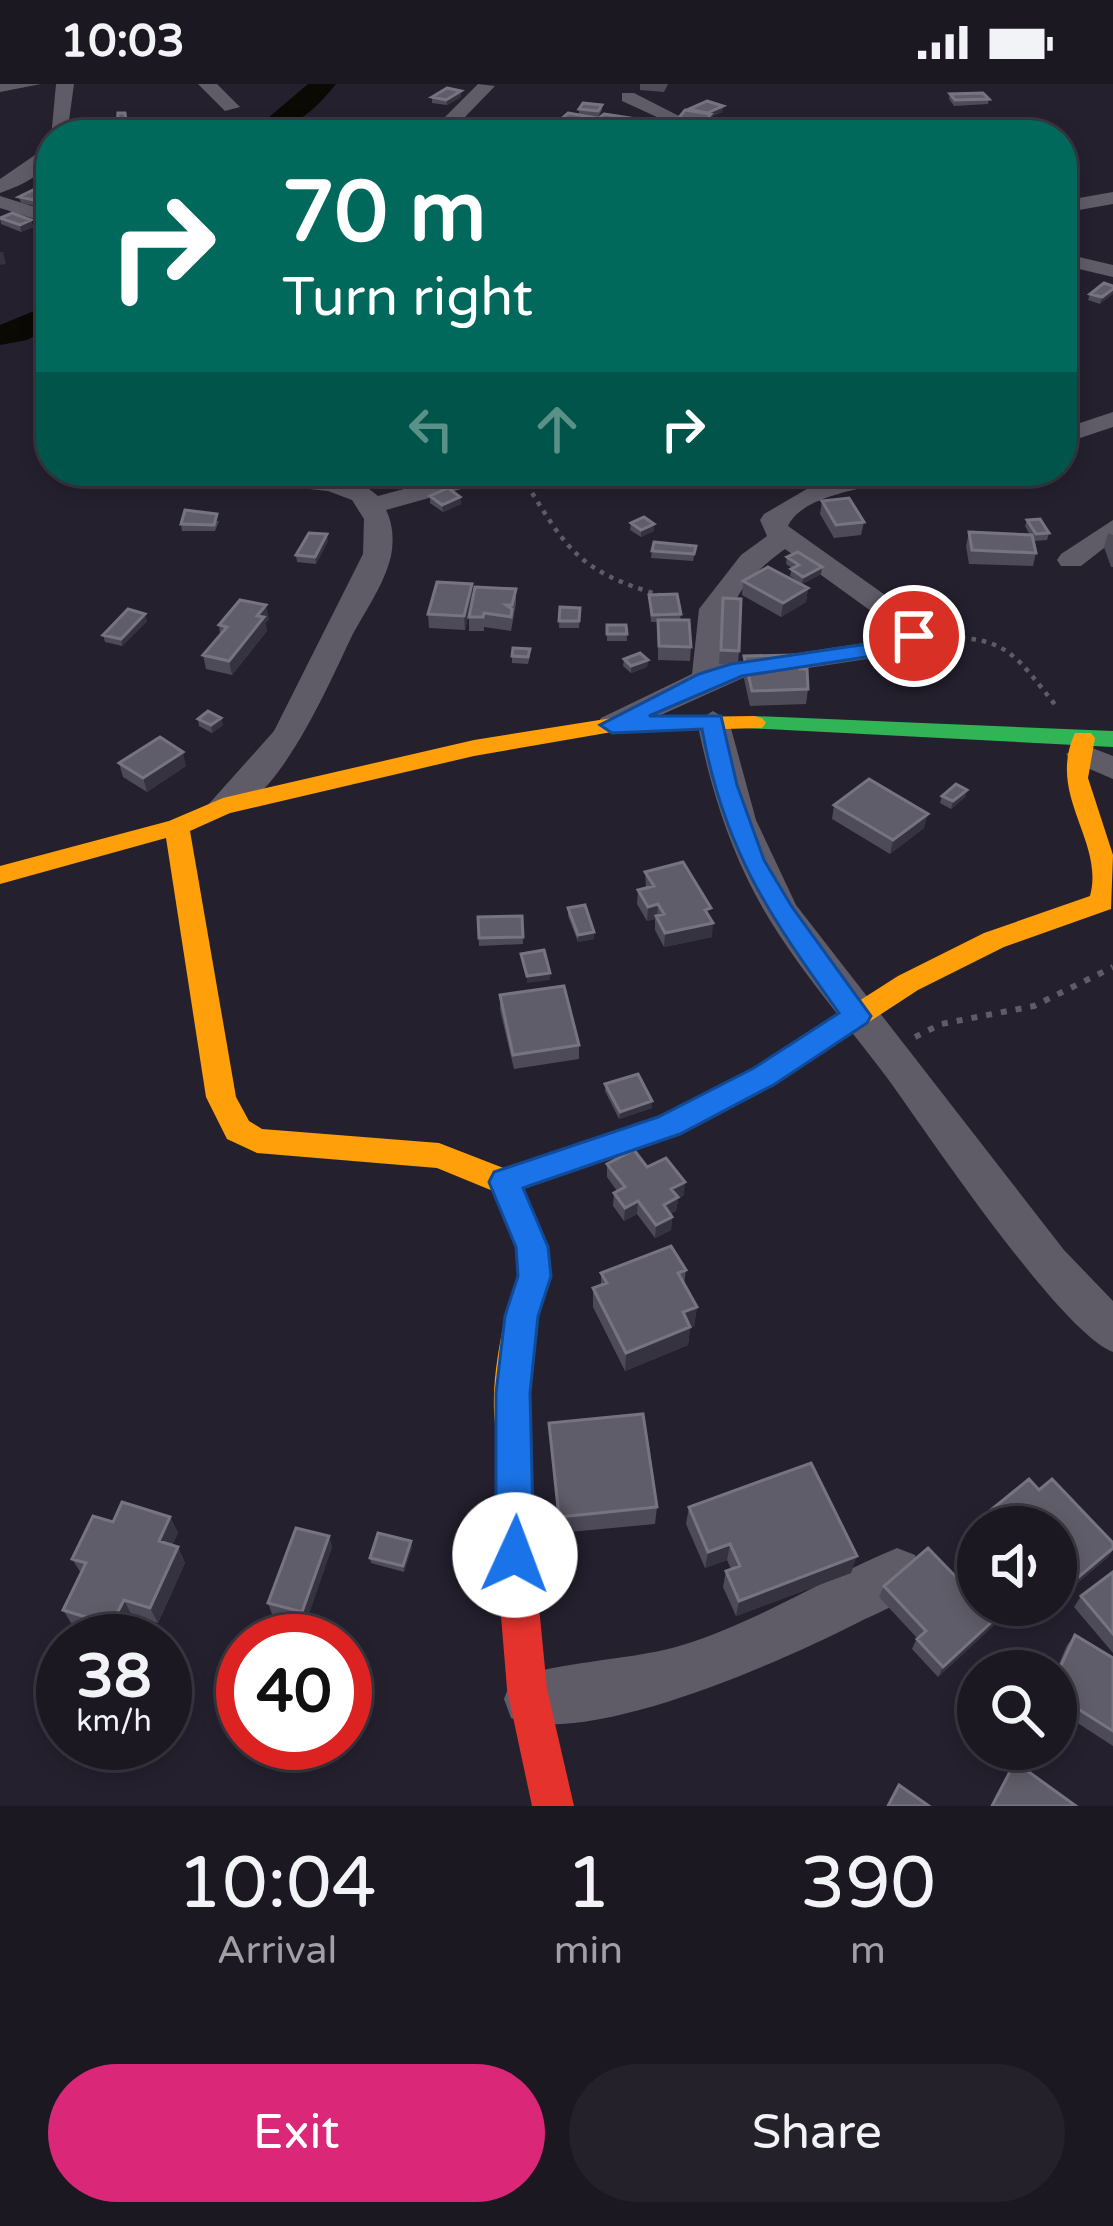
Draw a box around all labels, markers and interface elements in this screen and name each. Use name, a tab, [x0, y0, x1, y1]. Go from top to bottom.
text: 10:03	[60, 15, 185, 69]
text: 70 m	[282, 163, 486, 264]
icon: right	[84, 168, 240, 324]
text: Turn right	[282, 265, 533, 330]
icon: left	[398, 396, 464, 462]
icon: ahead	[524, 396, 590, 462]
icon: right	[650, 396, 716, 462]
pin	[863, 585, 965, 687]
icon: arrive	[881, 603, 947, 669]
position arrow	[452, 1492, 578, 1618]
map controls	[957, 1506, 1077, 1770]
button: sound	[957, 1506, 1077, 1626]
speed limit sign: 40	[216, 1614, 372, 1770]
text: 38	[76, 1641, 152, 1713]
button: search	[957, 1650, 1077, 1770]
text: km/h	[76, 1703, 152, 1740]
text: 10:04	[177, 1841, 377, 1928]
text: 1	[566, 1841, 611, 1928]
text: 390	[800, 1841, 936, 1928]
text: Arrival	[217, 1927, 337, 1974]
text: min	[554, 1927, 623, 1974]
text: m	[850, 1927, 886, 1974]
button: Exit	[48, 2064, 545, 2202]
button: Share	[569, 2064, 1065, 2202]

